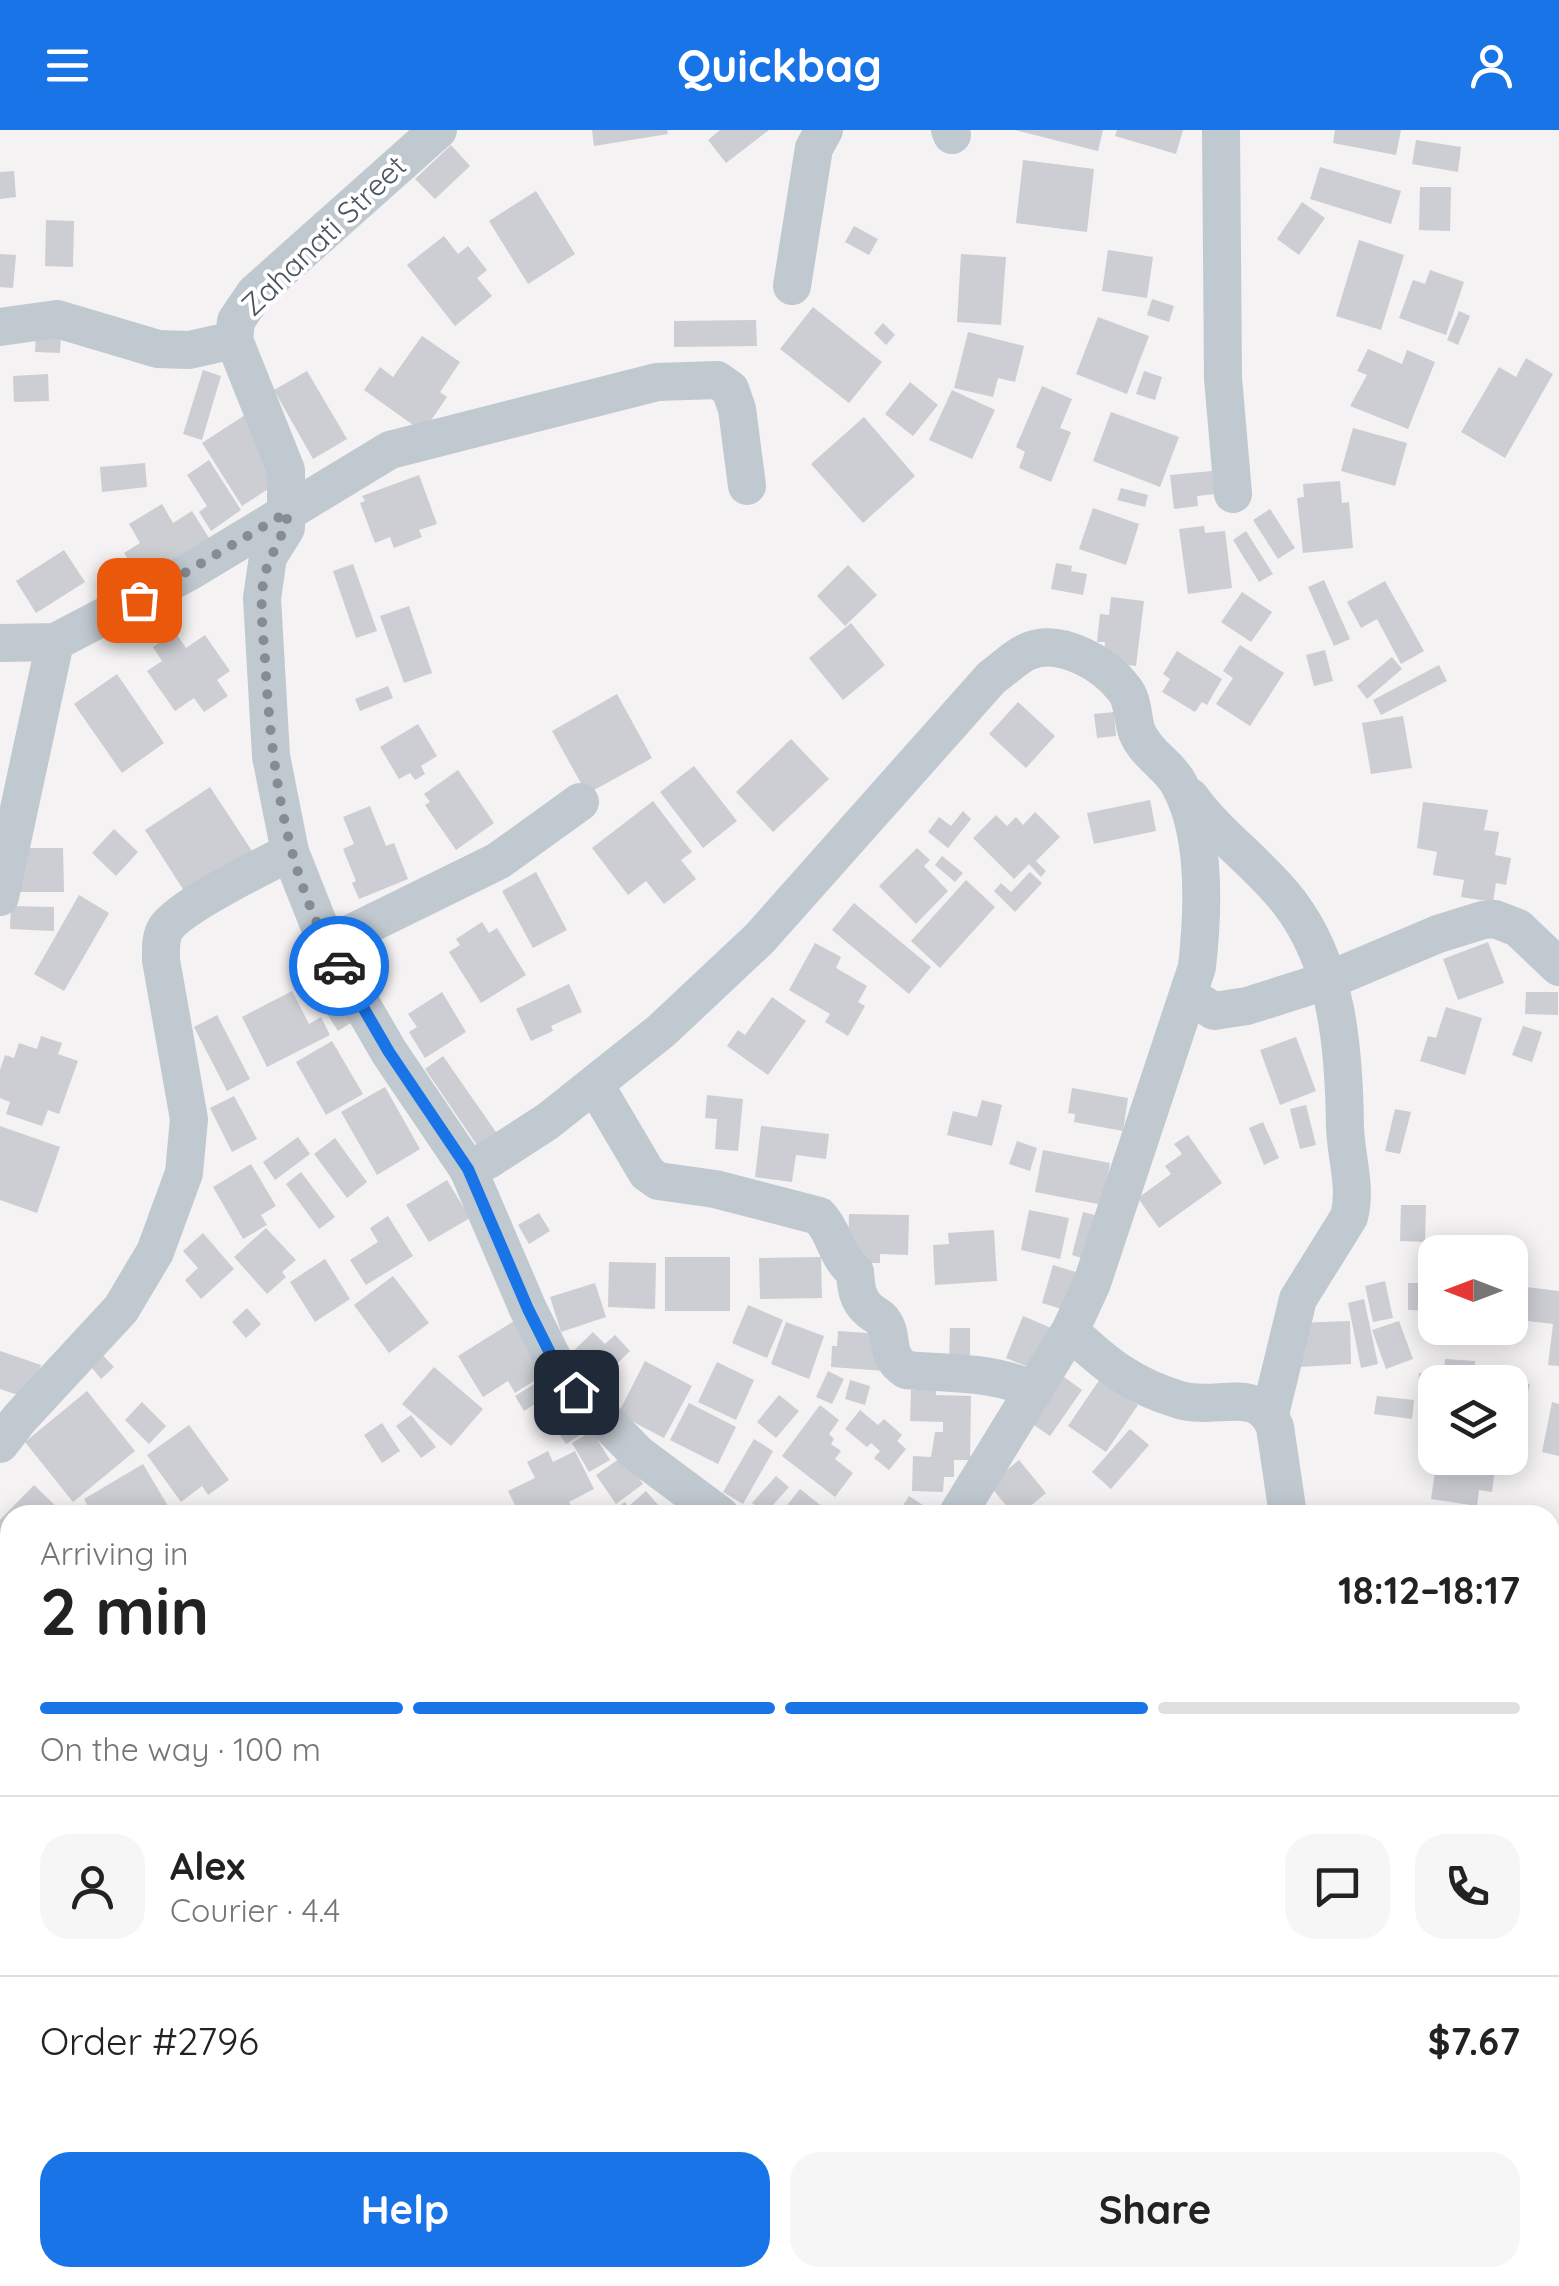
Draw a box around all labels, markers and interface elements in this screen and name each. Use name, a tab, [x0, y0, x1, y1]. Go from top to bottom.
text: Quickbag	[677, 37, 882, 93]
icon: menu	[40, 38, 95, 93]
icon: person	[1464, 38, 1519, 93]
street label: Zahanati Street	[233, 147, 414, 324]
pin	[97, 558, 182, 643]
icon: bag	[112, 573, 167, 628]
courier	[289, 916, 389, 1016]
icon: car	[312, 939, 367, 994]
north arrow	[1418, 1235, 1528, 1345]
map controls	[1418, 1235, 1528, 1475]
pin	[534, 1350, 619, 1435]
icon: home	[549, 1365, 604, 1420]
button: layers	[1418, 1365, 1528, 1475]
text: Arriving in	[40, 1533, 189, 1573]
text: 18:12–18:17	[1338, 1566, 1520, 1614]
text: 2 min	[40, 1570, 209, 1651]
text: On the way · 100 m	[40, 1729, 321, 1769]
button: person	[40, 1834, 145, 1939]
button: chat	[1285, 1834, 1390, 1939]
button: phone	[1415, 1834, 1520, 1939]
text: Alex	[170, 1842, 245, 1890]
text: Courier · 4.4	[170, 1890, 340, 1930]
text: Order #2796	[40, 2017, 259, 2065]
text: $7.67	[1428, 2017, 1520, 2065]
button: Help	[40, 2152, 770, 2267]
button: Share	[790, 2152, 1520, 2267]

